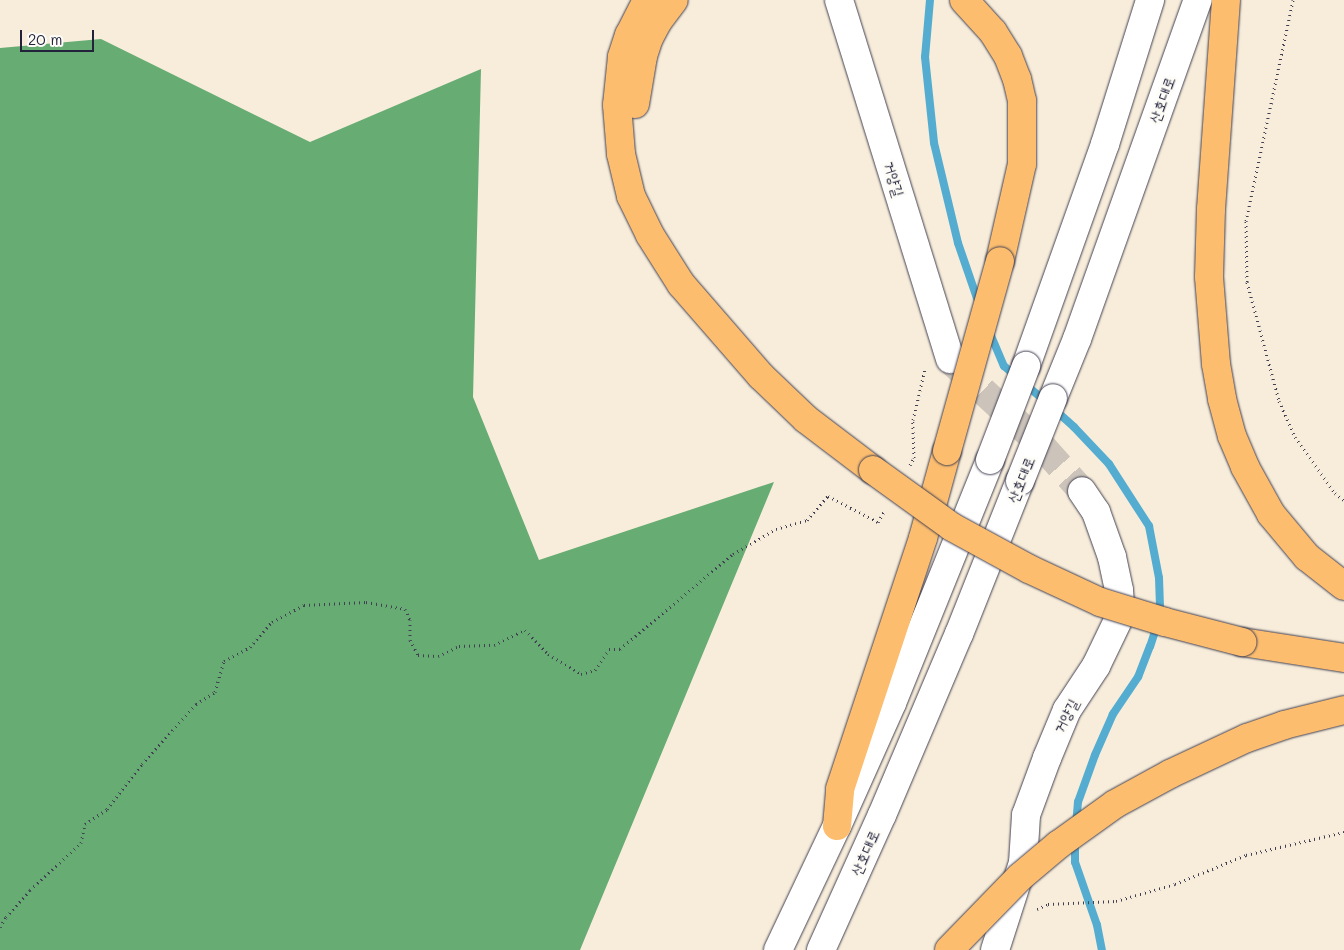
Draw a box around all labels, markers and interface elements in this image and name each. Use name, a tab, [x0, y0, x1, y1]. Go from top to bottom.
scale bar	[22, 20, 96, 52]
text: 20 m	[28, 29, 62, 49]
street label: 산호대로	[1145, 74, 1179, 126]
street label: 거양길	[880, 159, 908, 199]
street label: 산호대로	[1004, 454, 1038, 506]
street label: 거양길	[1050, 696, 1082, 736]
street label: 산호대로	[847, 827, 883, 879]

